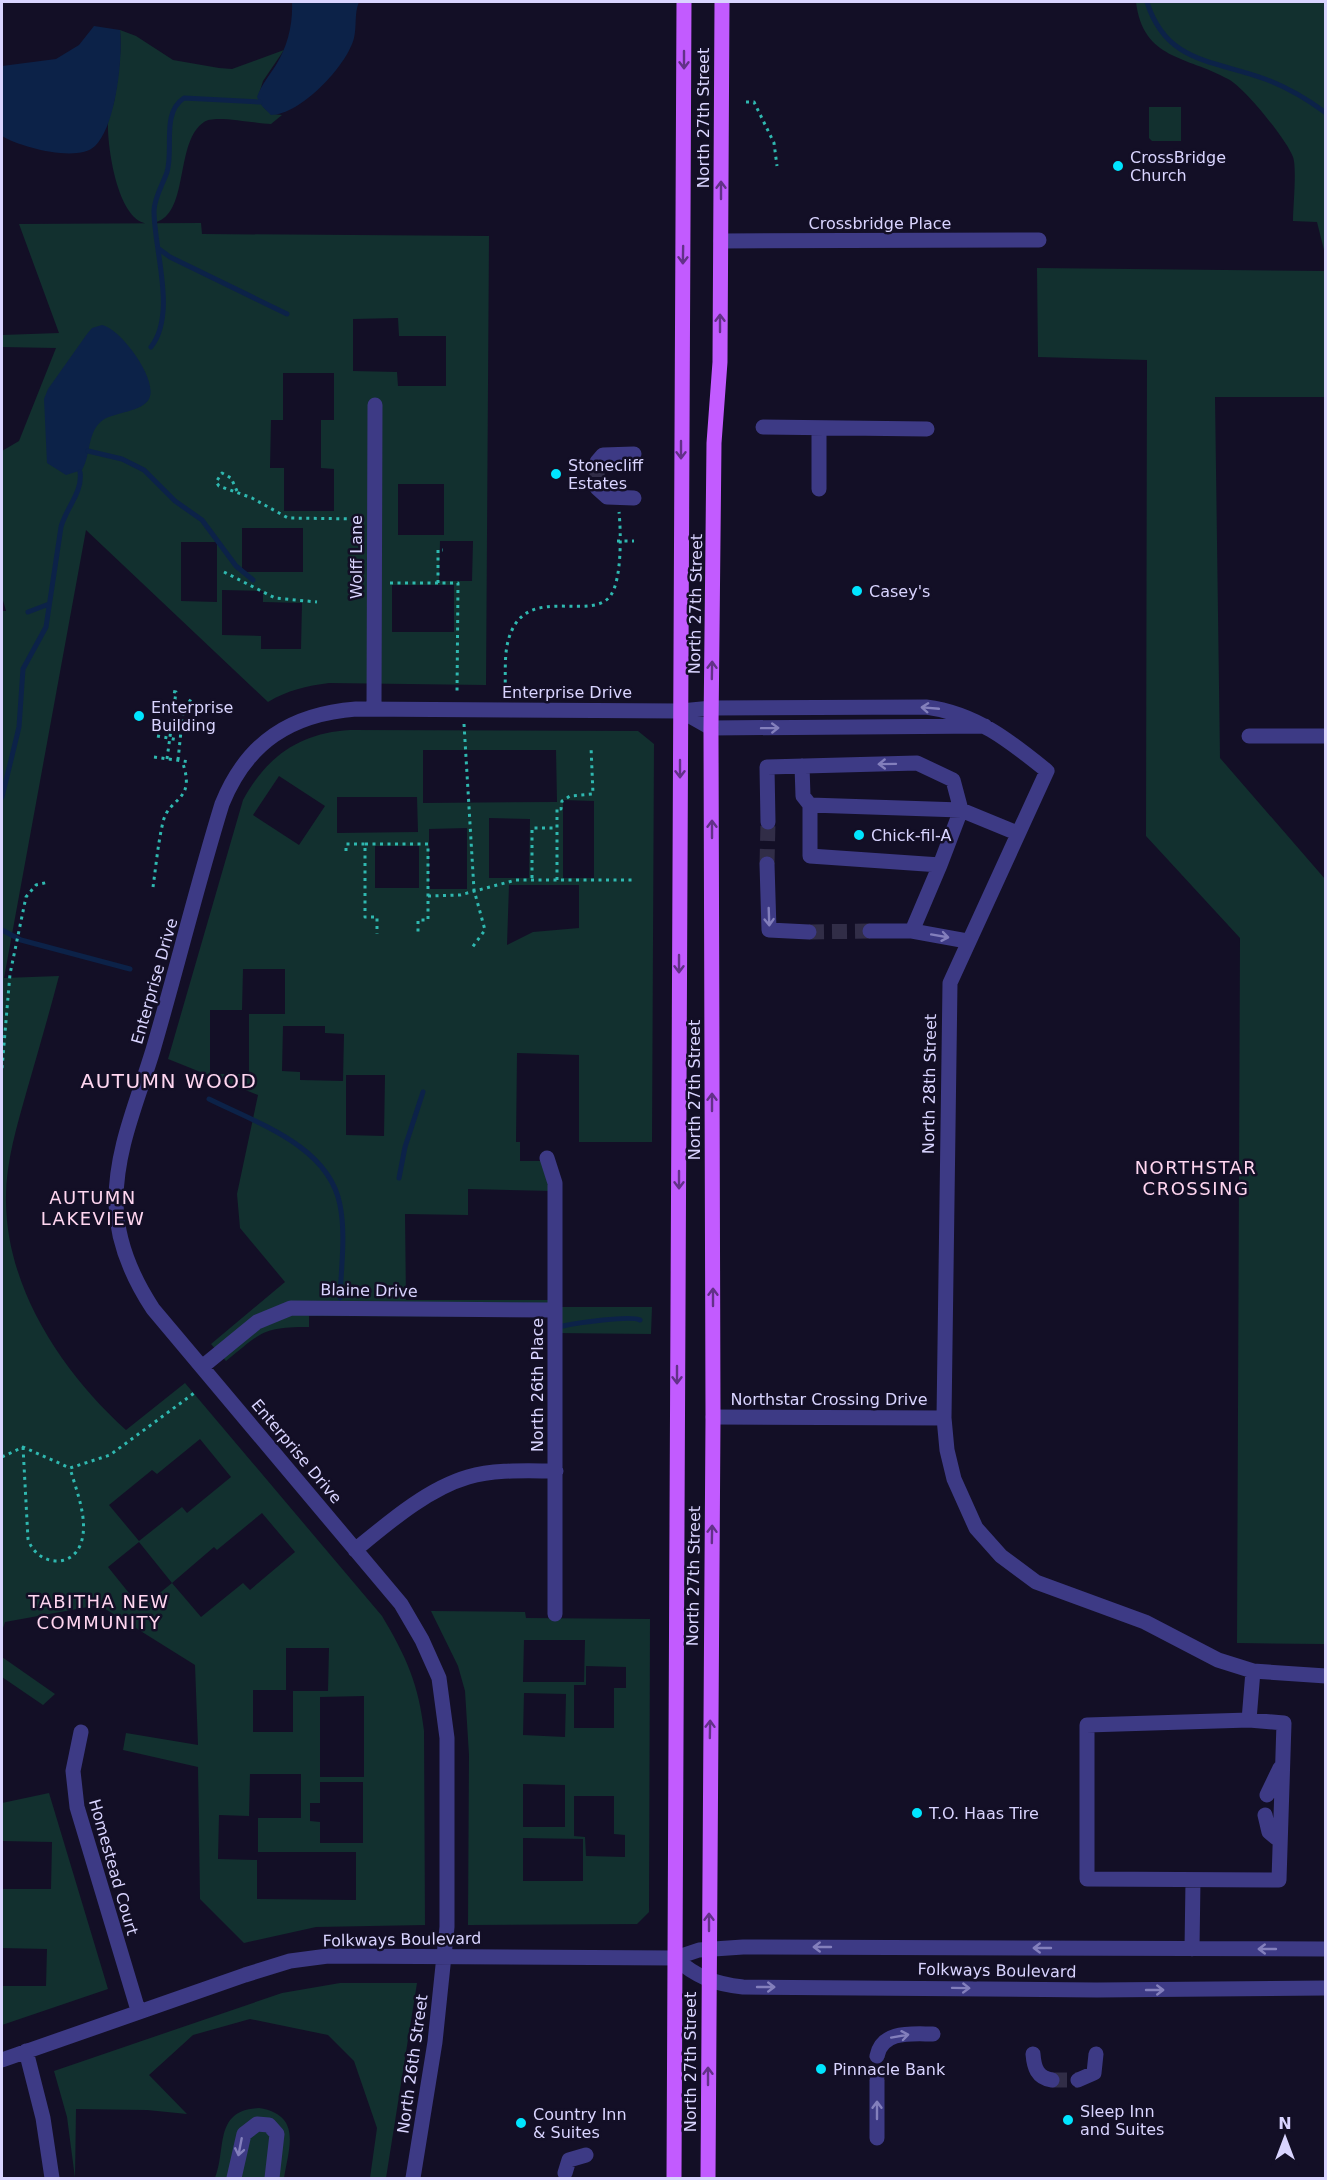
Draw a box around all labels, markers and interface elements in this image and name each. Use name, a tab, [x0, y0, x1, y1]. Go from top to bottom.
street label: North 27th Street	[694, 48, 713, 188]
one-way arrow	[678, 49, 690, 69]
place label: CrossBridge Church	[1130, 148, 1226, 185]
marker: CrossBridge Church	[1111, 159, 1125, 173]
one-way arrow	[715, 181, 727, 201]
street label: Crossbridge Place	[809, 214, 951, 233]
one-way arrow	[677, 244, 689, 264]
one-way arrow	[714, 313, 726, 333]
one-way arrow	[675, 439, 687, 459]
place label: Stonecliff Estates	[568, 456, 644, 493]
marker: Stonecliff Estates	[549, 467, 563, 481]
street label: Wolff Lane	[347, 515, 366, 599]
street label: North 27th Street	[685, 534, 706, 674]
place label: Casey's	[869, 582, 930, 601]
marker: Casey's	[850, 584, 864, 598]
one-way arrow	[706, 660, 718, 680]
street label: Enterprise Drive	[502, 683, 632, 702]
place label: Enterprise Building	[151, 698, 233, 735]
one-way arrow	[921, 702, 941, 713]
marker: Enterprise Building	[132, 709, 146, 723]
one-way arrow	[759, 722, 779, 733]
one-way arrow	[878, 758, 898, 769]
one-way arrow	[675, 759, 686, 779]
one-way arrow	[706, 820, 718, 840]
place label: Chick-fil-A	[871, 826, 952, 845]
marker: Chick-fil-A	[852, 828, 866, 842]
one-way arrow	[763, 906, 774, 926]
street label: Enterprise Drive	[127, 916, 182, 1046]
one-way arrow	[929, 931, 949, 942]
one-way arrow	[673, 954, 685, 974]
street label: North 28th Street	[919, 1014, 940, 1154]
street label: North 27th Street	[685, 1020, 704, 1160]
district label: AUTUMN WOOD	[81, 1069, 257, 1093]
one-way arrow	[706, 1093, 718, 1113]
district label: NORTHSTAR CROSSING	[1135, 1157, 1257, 1199]
one-way arrow	[673, 1170, 685, 1190]
district label: AUTUMN LAKEVIEW	[41, 1187, 145, 1229]
street label: Blaine Drive	[320, 1280, 418, 1301]
one-way arrow	[707, 1288, 719, 1308]
street label: North 26th Place	[528, 1318, 547, 1452]
one-way arrow	[671, 1365, 683, 1385]
street label: Northstar Crossing Drive	[730, 1390, 928, 1409]
street label: Enterprise Drive	[248, 1395, 346, 1507]
street label: North 27th Street	[683, 1506, 704, 1646]
one-way arrow	[706, 1525, 718, 1545]
district label: TABITHA NEW COMMUNITY	[27, 1591, 170, 1633]
one-way arrow	[704, 1720, 716, 1740]
street label: Homestead Court	[85, 1797, 142, 1937]
place label: T.O. Haas Tire	[928, 1804, 1039, 1823]
marker: T.O. Haas Tire	[910, 1806, 924, 1820]
one-way arrow	[703, 1912, 715, 1932]
street label: Folkways Boulevard	[322, 1929, 482, 1950]
one-way arrow	[813, 1941, 833, 1953]
one-way arrow	[1033, 1942, 1053, 1954]
one-way arrow	[1258, 1943, 1278, 1955]
street label: Folkways Boulevard	[917, 1960, 1077, 1981]
one-way arrow	[756, 1981, 776, 1993]
one-way arrow	[951, 1982, 971, 1993]
one-way arrow	[1145, 1984, 1165, 1996]
street label: North 27th Street	[681, 1992, 700, 2132]
street label: North 26th Street	[393, 1993, 432, 2135]
one-way arrow	[889, 2030, 909, 2041]
place label: Pinnacle Bank	[833, 2060, 946, 2079]
marker: Pinnacle Bank	[814, 2062, 828, 2076]
one-way arrow	[702, 2066, 714, 2086]
one-way arrow	[871, 2100, 883, 2120]
place label: Sleep Inn and Suites	[1080, 2102, 1164, 2139]
place label: Country Inn & Suites	[533, 2105, 627, 2142]
north arrow	[1255, 2108, 1315, 2168]
marker: Sleep Inn and Suites	[1061, 2113, 1075, 2127]
text: N	[1278, 2114, 1292, 2133]
marker: Country Inn & Suites	[514, 2116, 528, 2130]
one-way arrow	[234, 2138, 246, 2157]

